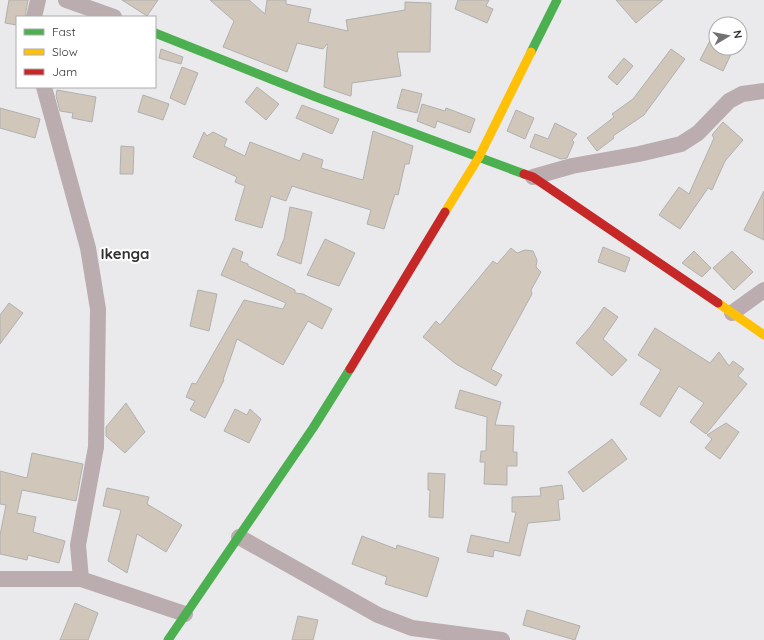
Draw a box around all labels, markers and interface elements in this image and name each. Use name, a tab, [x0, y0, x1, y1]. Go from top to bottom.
legend	[16, 16, 156, 88]
north arrow	[708, 16, 748, 56]
text: Fast	[52, 24, 76, 39]
text: N	[730, 29, 745, 39]
text: Slow	[52, 44, 78, 59]
text: Jam	[52, 64, 77, 79]
district label: Ikenga	[100, 244, 150, 263]

